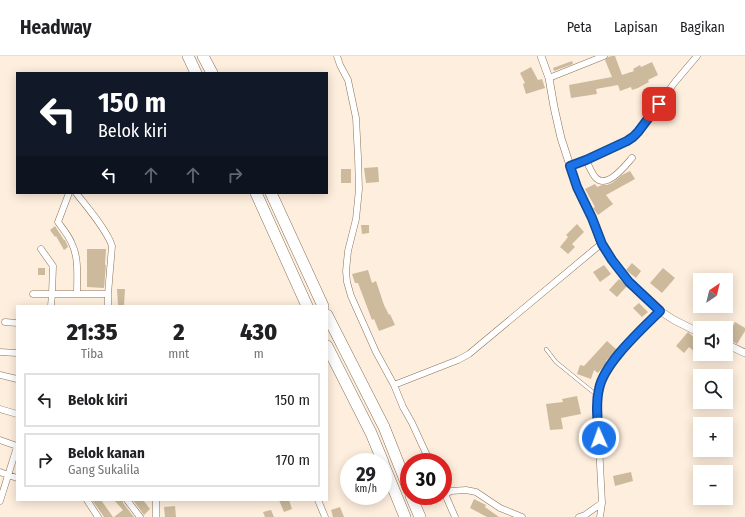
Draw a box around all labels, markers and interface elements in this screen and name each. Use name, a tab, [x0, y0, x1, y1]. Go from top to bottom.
text: Headway	[20, 16, 92, 39]
text: Peta	[567, 19, 592, 36]
text: Lapisan	[614, 19, 658, 36]
text: Bagikan	[680, 19, 725, 36]
text: 150 m	[98, 86, 166, 119]
pin	[642, 87, 676, 121]
icon: left	[32, 88, 84, 140]
icon: arrive	[648, 93, 670, 115]
text: Belok kiri	[98, 120, 167, 142]
icon: left	[98, 164, 120, 186]
icon: ahead	[140, 164, 162, 186]
icon: ahead	[182, 164, 204, 186]
icon: right	[224, 164, 246, 186]
north arrow	[693, 273, 733, 313]
map controls	[693, 273, 733, 505]
text: 21:35	[67, 318, 118, 346]
text: 2	[173, 318, 184, 346]
text: 430	[240, 318, 277, 346]
button: sound	[693, 321, 733, 361]
text: Tiba	[81, 346, 103, 361]
text: mnt	[168, 346, 189, 361]
text: m	[254, 346, 264, 361]
button: search	[693, 369, 733, 409]
icon: left	[34, 389, 56, 411]
text: Belok kiri	[68, 391, 128, 409]
text: 150 m	[274, 391, 310, 409]
position arrow	[578, 417, 620, 459]
button: +	[693, 417, 733, 457]
text: Belok kanan	[68, 444, 145, 462]
icon: right	[34, 449, 56, 471]
text: 170 m	[275, 451, 310, 469]
speed limit sign: 30	[400, 453, 452, 505]
text: Gang Sukalila	[68, 462, 140, 477]
text: 29	[356, 462, 376, 486]
button: −	[693, 465, 733, 505]
text: km/h	[355, 483, 377, 495]

